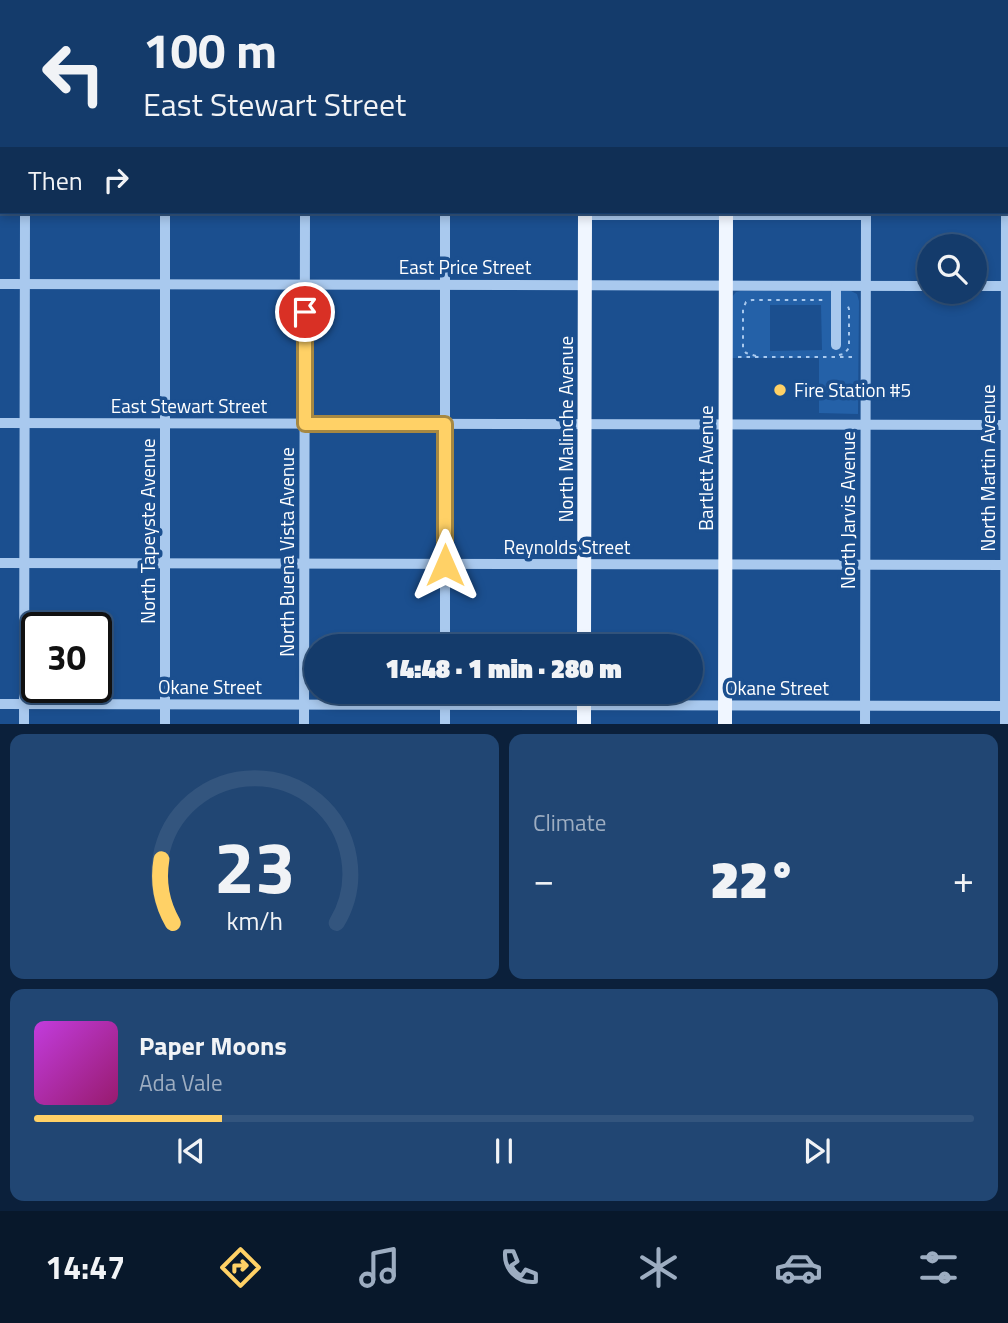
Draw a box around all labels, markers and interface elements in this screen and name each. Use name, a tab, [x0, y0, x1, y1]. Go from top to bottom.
text: 100 m	[143, 12, 277, 87]
icon: left	[28, 28, 119, 119]
text: East Stewart Street	[143, 80, 406, 128]
text: Then	[28, 161, 83, 200]
icon: right	[97, 161, 135, 199]
map controls	[917, 234, 987, 304]
button: search	[917, 234, 987, 304]
street label: East Price Street	[399, 252, 532, 281]
pin	[275, 282, 335, 342]
icon: arrive	[286, 293, 324, 331]
street label: North Malinche Avenue	[551, 336, 580, 522]
place label: Fire Station #5	[794, 375, 911, 404]
marker: Fire Station #5	[772, 382, 788, 398]
street label: North Martin Avenue	[973, 384, 1002, 552]
street label: East Stewart Street	[111, 391, 267, 420]
street label: Bartlett Avenue	[691, 405, 720, 531]
street label: North Jarvis Avenue	[833, 431, 862, 589]
street label: North Tapeyste Avenue	[133, 438, 162, 624]
street label: North Buena Vista Avenue	[272, 447, 301, 657]
position arrow	[408, 528, 482, 602]
street label: Reynolds Street	[504, 532, 631, 561]
speed limit sign: 30	[21, 612, 112, 703]
text: 14:48 · 1 min · 280 m	[385, 649, 622, 688]
street label: Okane Street	[158, 672, 262, 701]
street label: Okane Street	[725, 673, 829, 702]
text: Climate	[533, 805, 606, 840]
text: 23	[214, 811, 295, 921]
text: 22°	[711, 839, 796, 918]
text: −	[533, 850, 554, 908]
text: +	[953, 850, 974, 908]
text: km/h	[226, 901, 283, 939]
text: Paper Moons	[139, 1026, 287, 1065]
text: Ada Vale	[139, 1065, 223, 1100]
icon: previous	[172, 1132, 210, 1170]
icon: pause	[485, 1132, 523, 1170]
icon: next	[798, 1132, 836, 1170]
text: 14:47	[45, 1243, 125, 1291]
icon: directions	[216, 1243, 265, 1292]
icon: music	[355, 1243, 404, 1292]
icon: phone	[495, 1243, 544, 1292]
icon: climate	[634, 1243, 683, 1292]
icon: car	[774, 1243, 823, 1292]
icon: filters	[914, 1243, 963, 1292]

